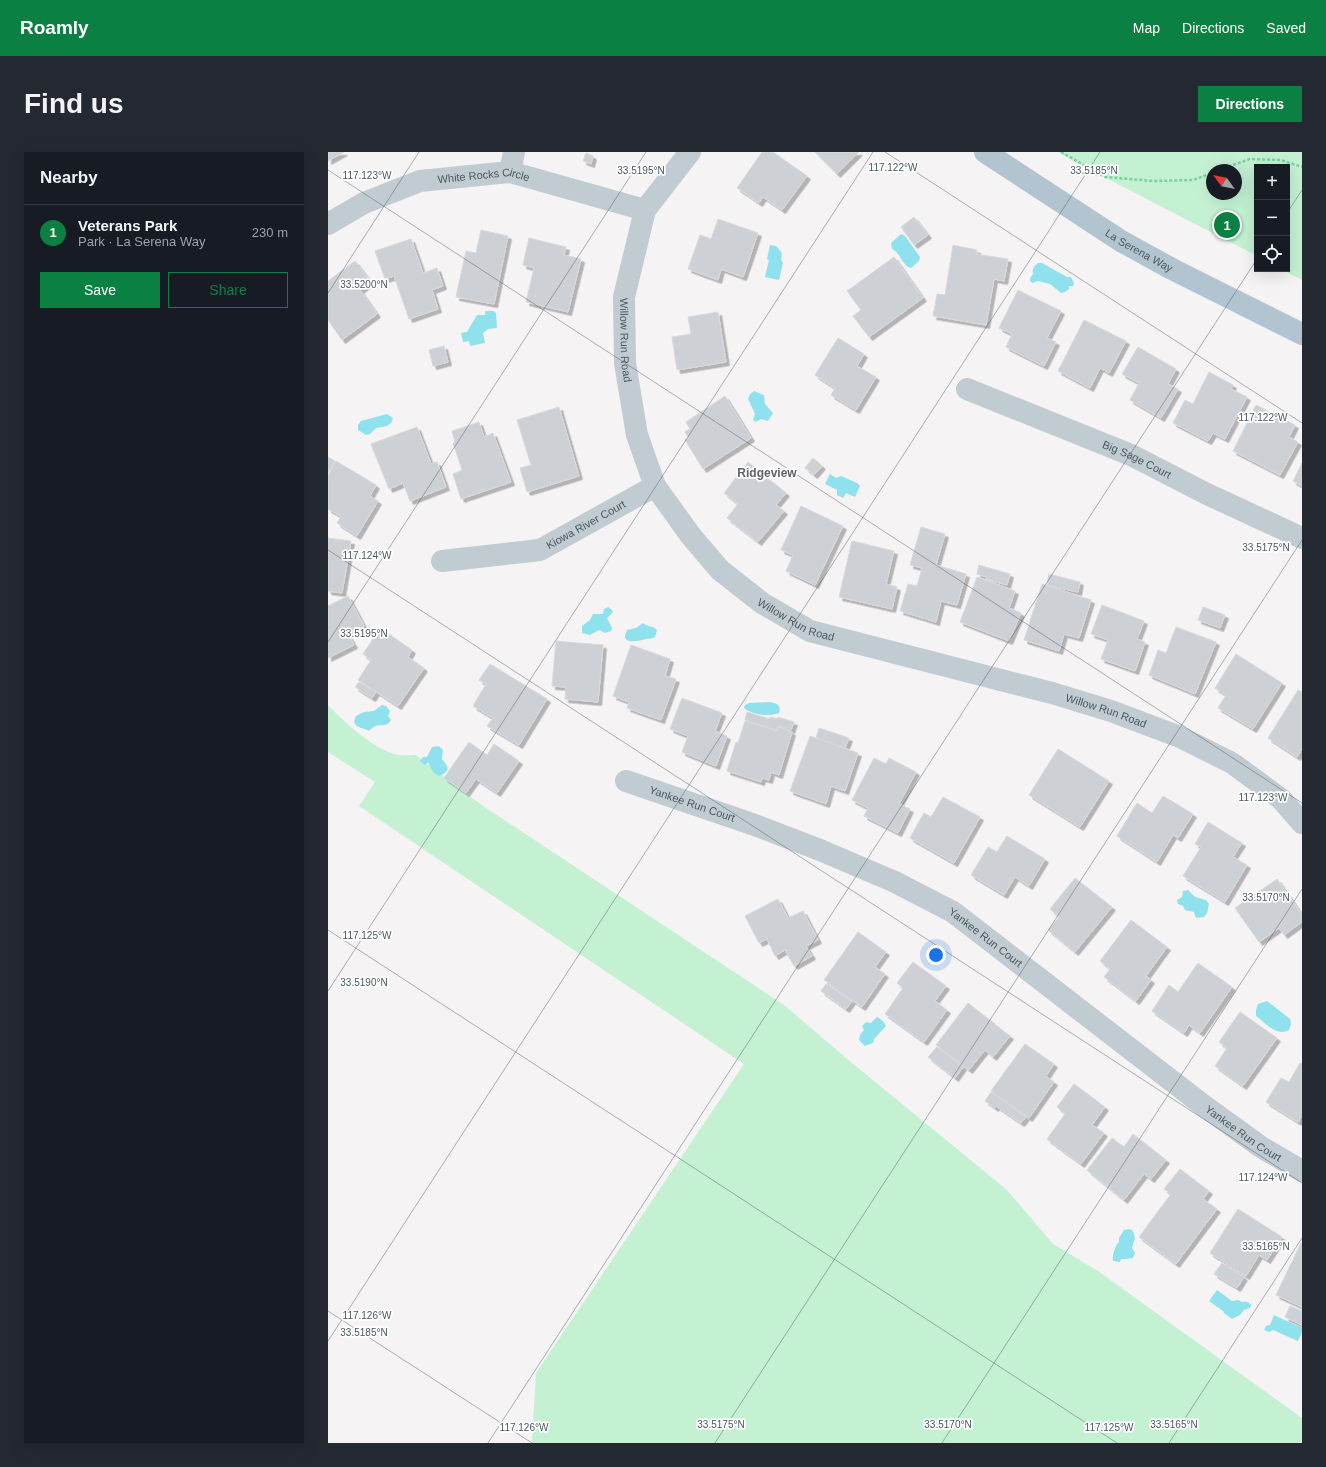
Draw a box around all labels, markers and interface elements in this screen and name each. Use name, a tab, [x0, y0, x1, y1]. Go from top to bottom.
text: Roamly	[20, 17, 89, 38]
text: Map	[1133, 20, 1160, 36]
text: Directions	[1182, 20, 1244, 36]
text: Saved	[1266, 20, 1306, 36]
button: Directions	[1198, 86, 1302, 122]
text: Find us	[24, 88, 124, 119]
text: 117.122°W	[869, 162, 918, 173]
north arrow	[1206, 164, 1242, 200]
map controls	[1254, 164, 1290, 272]
button: +	[1254, 164, 1290, 200]
text: 33.5195°N	[617, 165, 665, 176]
text: 33.5185°N	[1070, 165, 1118, 176]
street label: White Rocks Circle	[437, 166, 531, 185]
text: Nearby	[40, 168, 98, 187]
text: 117.123°W	[343, 170, 392, 181]
button: −	[1254, 200, 1290, 236]
pin: 1	[1214, 210, 1240, 240]
text: Veterans Park	[78, 217, 177, 234]
text: 1	[49, 225, 57, 240]
text: 230 m	[252, 225, 288, 240]
street label: La Serena Way	[1103, 227, 1175, 275]
text: Park · La Serena Way	[78, 234, 205, 249]
button: locate	[1254, 236, 1290, 272]
button: Save	[40, 272, 160, 308]
button: Share	[168, 272, 288, 308]
text: 33.5200°N	[340, 279, 388, 290]
street label: Willow Run Road	[618, 298, 634, 383]
text: 117.122°W	[1239, 412, 1288, 423]
street label: Big Sage Court	[1101, 438, 1173, 481]
district label: Ridgeview	[737, 466, 797, 480]
street label: Kiowa River Court	[544, 498, 627, 551]
text: 33.5175°N	[1242, 542, 1290, 553]
text: 117.124°W	[343, 550, 392, 561]
street label: Willow Run Road	[756, 596, 836, 643]
text: 33.5195°N	[340, 628, 388, 639]
street label: Willow Run Road	[1064, 692, 1148, 730]
street label: Yankee Run Court	[648, 783, 737, 824]
text: 117.123°W	[1239, 792, 1288, 803]
text: 33.5170°N	[1242, 892, 1290, 903]
street label: Yankee Run Court	[947, 905, 1025, 969]
text: 117.125°W	[343, 930, 392, 941]
your location	[926, 945, 946, 965]
text: 33.5190°N	[340, 977, 388, 988]
street label: Yankee Run Court	[1203, 1103, 1284, 1164]
text: 117.124°W	[1239, 1172, 1288, 1183]
text: 33.5165°N	[1242, 1241, 1290, 1252]
text: 117.126°W	[343, 1310, 392, 1321]
text: 33.5185°N	[340, 1327, 388, 1338]
text: 33.5175°N	[697, 1419, 745, 1430]
text: 33.5170°N	[924, 1419, 972, 1430]
text: 33.5165°N	[1150, 1419, 1198, 1430]
text: 117.126°W	[500, 1422, 549, 1433]
text: 117.125°W	[1085, 1422, 1134, 1433]

